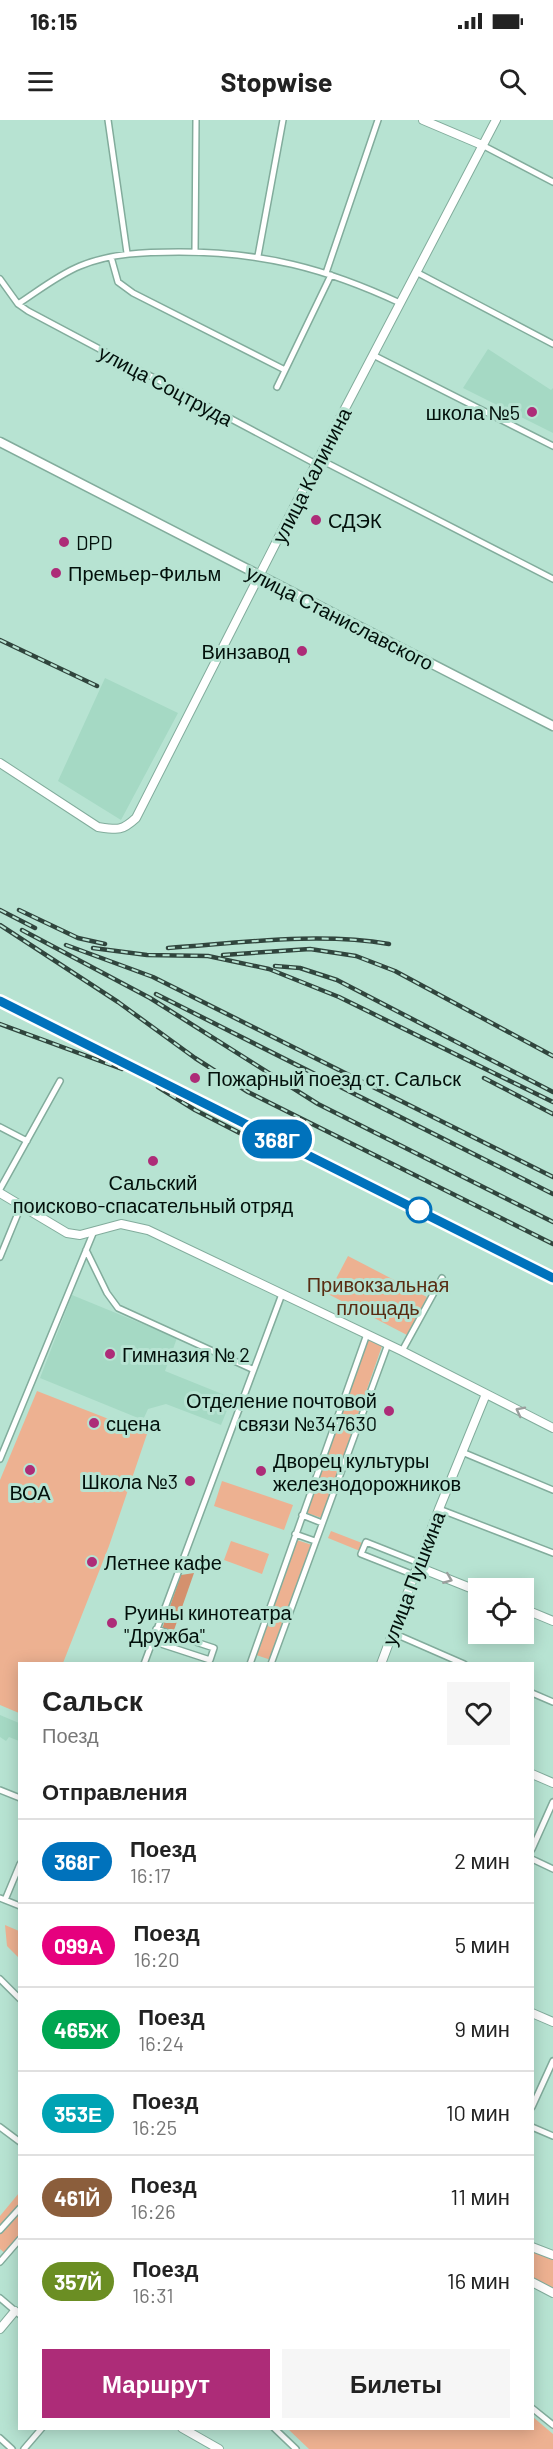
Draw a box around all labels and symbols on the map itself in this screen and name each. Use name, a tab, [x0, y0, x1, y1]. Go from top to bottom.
street label: улица Соцтруда	[95, 340, 238, 431]
place label: школа №5	[426, 400, 520, 424]
street label: улица Калинина	[266, 402, 356, 547]
marker: школа №5	[525, 405, 539, 419]
place label: СДЭК	[328, 508, 382, 532]
marker: СДЭК	[309, 513, 323, 527]
place label: DPD	[76, 530, 113, 554]
marker: DPD	[57, 535, 71, 549]
street label: улица Станиславского	[242, 559, 438, 675]
place label: Премьер-Фильм	[68, 561, 221, 585]
marker: Премьер-Фильм	[49, 566, 63, 580]
place label: Винзавод	[201, 639, 290, 663]
marker: Винзавод	[295, 644, 309, 658]
place label: Пожарный поезд ст. Сальск	[207, 1066, 461, 1090]
marker: Пожарный поезд ст. Сальск	[188, 1071, 202, 1085]
line badge: 368Г	[235, 1120, 319, 1158]
marker: Сальский поисково-спасательный отряд	[146, 1154, 160, 1168]
place label: Сальский поисково-спасательный отряд	[13, 1170, 294, 1217]
unlabelled marker	[406, 1197, 432, 1223]
park label: Привокзальная площадь	[307, 1272, 449, 1319]
place label: Гимназия № 2	[122, 1342, 250, 1366]
marker: Гимназия № 2	[103, 1347, 117, 1361]
place label: Отделение почтовой связи №347630	[186, 1388, 377, 1435]
marker: Отделение почтовой связи №347630	[382, 1404, 396, 1418]
one-way arrow	[515, 1406, 526, 1418]
place label: сцена	[106, 1411, 161, 1435]
marker: сцена	[87, 1416, 101, 1430]
place label: Дворец культуры железнодорожников	[273, 1448, 461, 1495]
marker: ВОА	[23, 1463, 37, 1477]
marker: Дворец культуры железнодорожников	[254, 1464, 268, 1478]
place label: Школа №3	[81, 1469, 178, 1493]
marker: Школа №3	[183, 1474, 197, 1488]
place label: ВОА	[9, 1480, 51, 1504]
street label: улица Пушкина	[376, 1507, 450, 1648]
place label: Летнее кафе	[104, 1550, 222, 1574]
marker: Летнее кафе	[85, 1555, 99, 1569]
one-way arrow	[442, 1572, 453, 1584]
place label: Руины кинотеатра "Дружба"	[124, 1600, 293, 1647]
marker: Руины кинотеатра "Дружба"	[105, 1616, 119, 1630]

